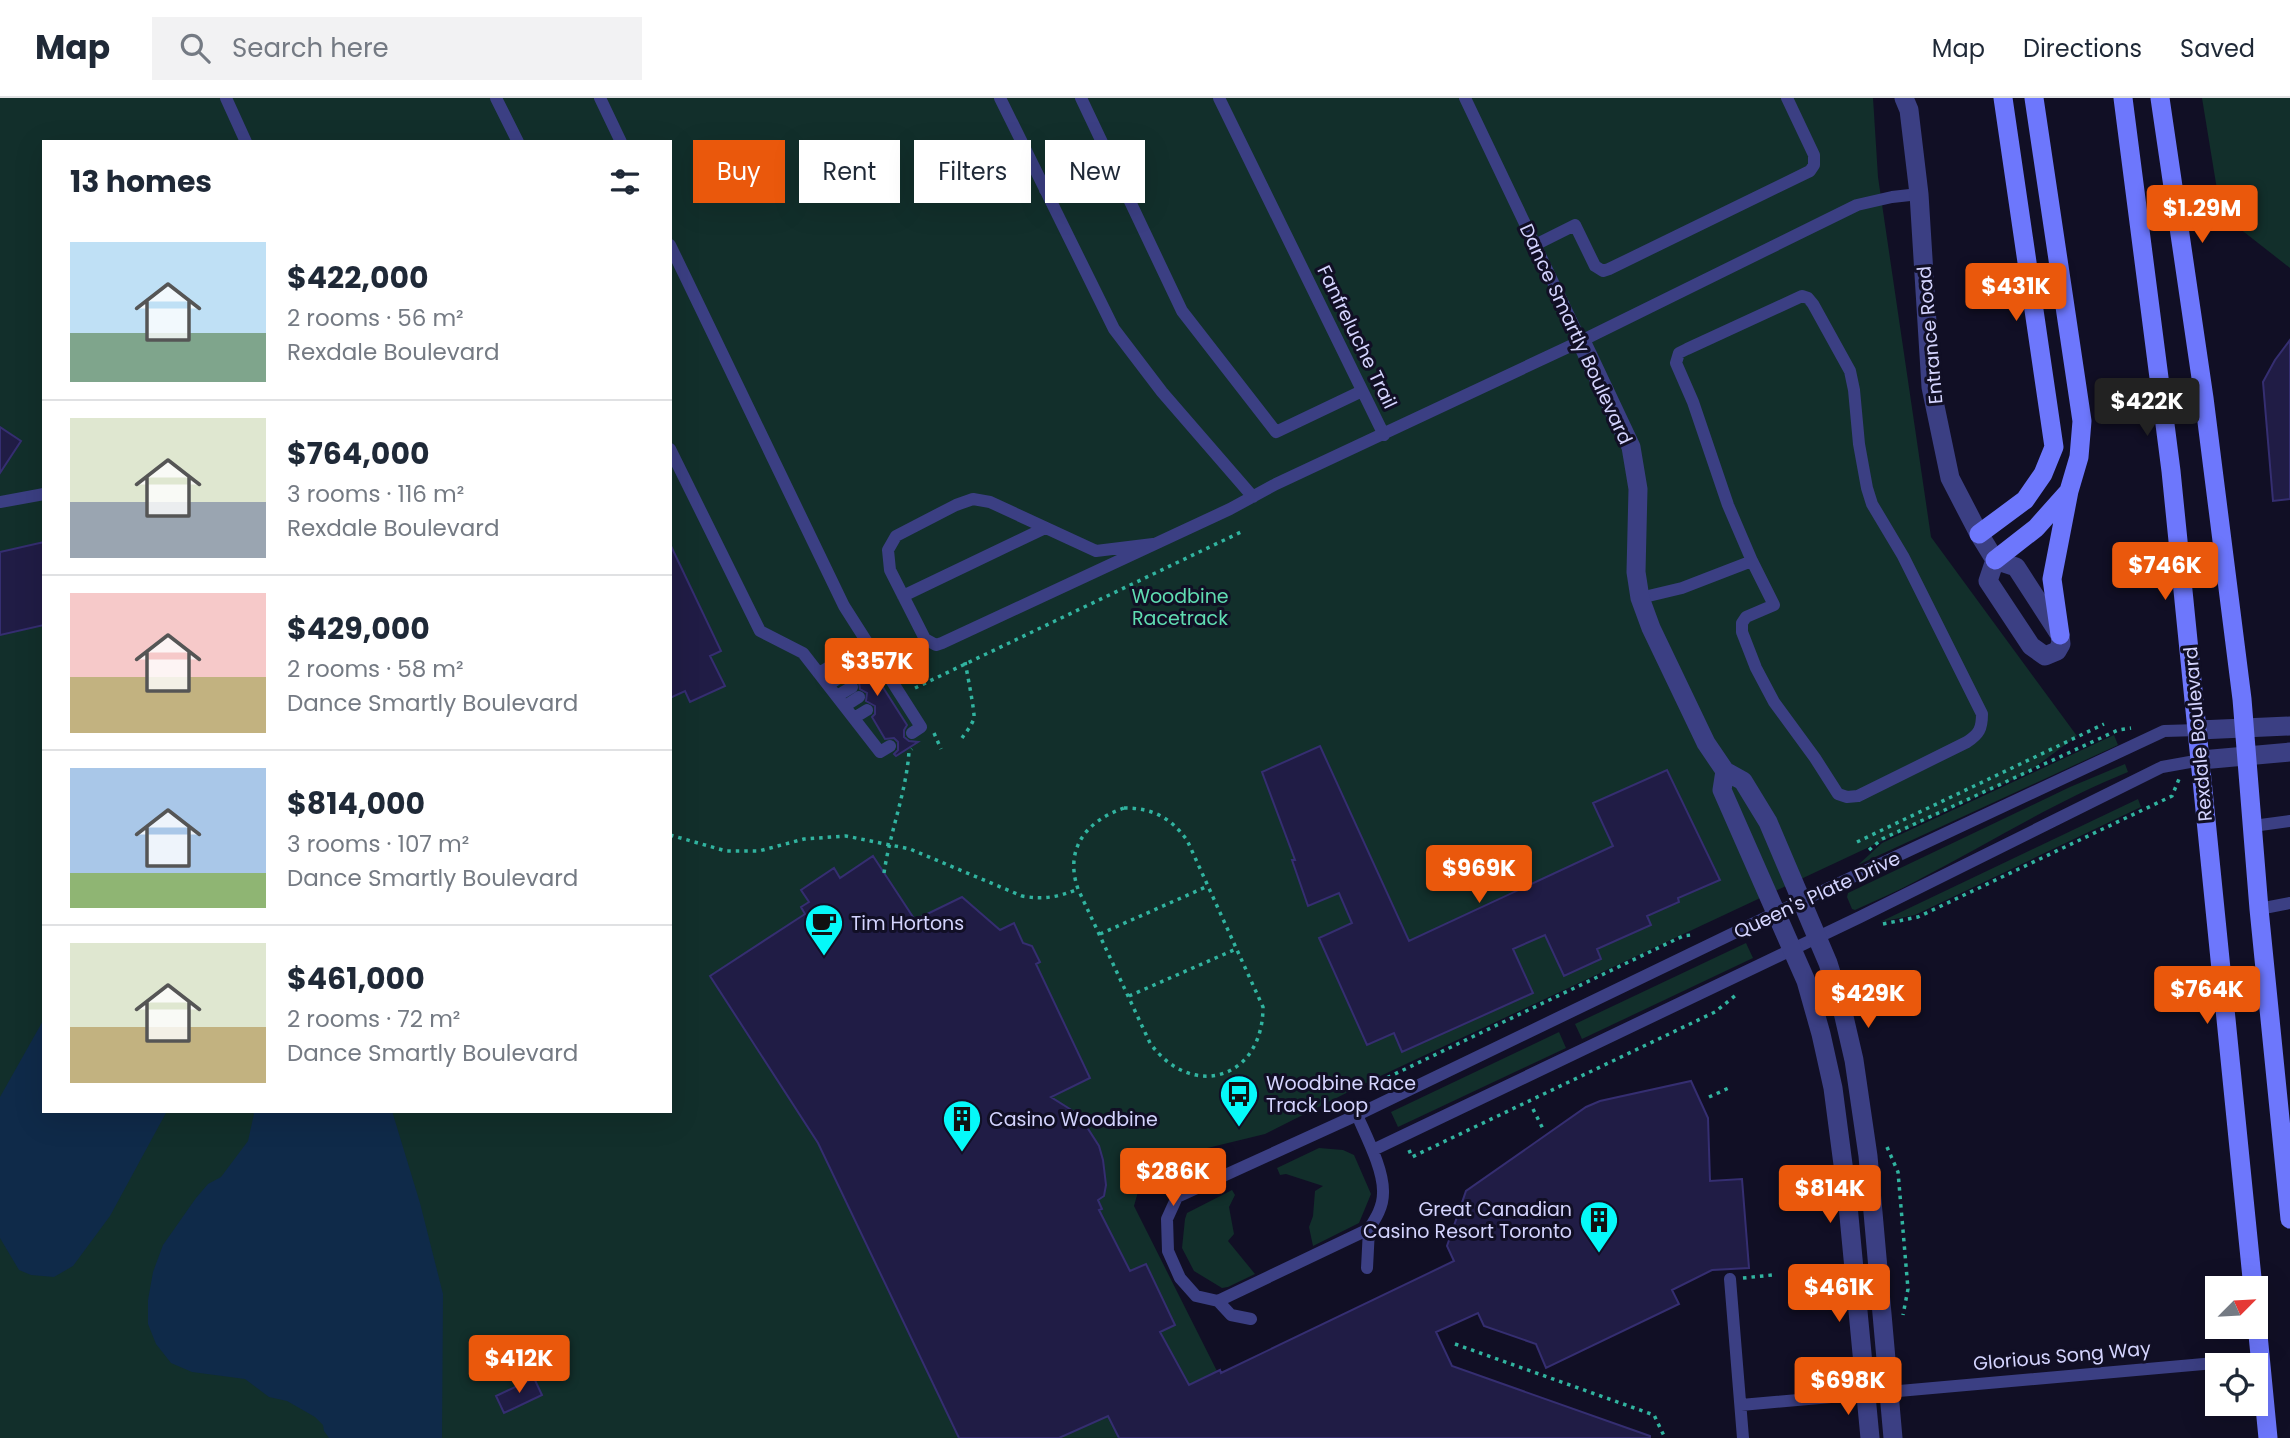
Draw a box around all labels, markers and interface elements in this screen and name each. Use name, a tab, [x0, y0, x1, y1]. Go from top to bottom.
search box	[152, 17, 642, 80]
text: Map	[35, 24, 110, 71]
icon: search	[176, 29, 214, 67]
text: Search here	[232, 30, 389, 66]
text: Map	[1932, 32, 1985, 65]
text: Directions	[2023, 32, 2142, 65]
text: Saved	[2180, 32, 2255, 65]
chip: Buy	[693, 140, 785, 203]
chip: Rent	[799, 140, 900, 203]
chip: Filters	[914, 140, 1031, 203]
chip: New	[1045, 140, 1145, 203]
text: 13 homes	[70, 160, 212, 203]
icon: filters	[606, 163, 644, 201]
pin: $1.29M	[2145, 186, 2259, 245]
text: $1.29M	[2163, 192, 2241, 224]
street label: Dance Smartly Boulevard	[1513, 219, 1639, 449]
text: $422,000	[287, 256, 429, 299]
street label: Fanfreluche Trail	[1311, 261, 1403, 413]
pin: $431K	[1967, 264, 2065, 323]
street label: Entrance Road	[1911, 265, 1949, 405]
icon: home	[126, 270, 210, 354]
text: $431K	[1981, 270, 2051, 302]
text: 2 rooms · 56 m²	[287, 302, 464, 334]
text: Rexdale Boulevard	[287, 336, 499, 368]
pin: $422K	[2098, 378, 2196, 438]
text: $422K	[2110, 385, 2184, 417]
text: $764,000	[287, 432, 430, 475]
icon: home	[126, 446, 210, 530]
text: 3 rooms · 116 m²	[287, 478, 464, 510]
text: Rexdale Boulevard	[287, 512, 499, 544]
pin: $746K	[2116, 542, 2214, 602]
text: $746K	[2128, 549, 2202, 581]
park label: Woodbine Racetrack	[1131, 583, 1229, 632]
text: $429,000	[287, 607, 430, 650]
icon: home	[126, 621, 210, 705]
pin: $357K	[828, 638, 926, 698]
text: $357K	[841, 645, 913, 677]
street label: Rexdale Boulevard	[2177, 645, 2219, 823]
text: 2 rooms · 58 m²	[287, 653, 464, 685]
text: Dance Smartly Boulevard	[287, 687, 578, 719]
text: $814,000	[287, 782, 425, 825]
icon: home	[126, 796, 210, 880]
text: 3 rooms · 107 m²	[287, 828, 469, 860]
street label: Queen's Plate Drive	[1729, 845, 1905, 945]
pin: $969K	[1430, 846, 1528, 905]
text: $969K	[1442, 852, 1516, 884]
text: Dance Smartly Boulevard	[287, 862, 578, 894]
cafe icon: Tim Hortons	[803, 902, 845, 957]
place label: Tim Hortons	[851, 910, 964, 937]
text: $461,000	[287, 957, 425, 1000]
pin: $764K	[2158, 967, 2256, 1026]
pin: $429K	[1819, 970, 1917, 1030]
icon: home	[126, 971, 210, 1055]
text: $764K	[2170, 973, 2244, 1005]
text: $429K	[1831, 977, 1905, 1009]
text: 2 rooms · 72 m²	[287, 1003, 460, 1035]
text: Dance Smartly Boulevard	[287, 1037, 578, 1069]
place label: Woodbine Race Track Loop	[1266, 1070, 1416, 1119]
bus stop icon: Woodbine Race Track Loop	[1218, 1073, 1260, 1128]
building icon: Casino Woodbine	[941, 1098, 983, 1153]
place label: Casino Woodbine	[989, 1106, 1158, 1133]
pin: $286K	[1124, 1148, 1222, 1208]
text: $286K	[1136, 1155, 1210, 1187]
pin: $814K	[1781, 1166, 1879, 1225]
text: $814K	[1795, 1172, 1865, 1204]
place label: Great Canadian Casino Resort Toronto	[1363, 1196, 1572, 1245]
building icon: Great Canadian Casino Resort Toronto	[1578, 1199, 1620, 1254]
pin: $461K	[1790, 1264, 1888, 1324]
text: $461K	[1804, 1271, 1874, 1303]
north arrow	[2205, 1276, 2268, 1339]
map controls	[2205, 1276, 2268, 1416]
street label: Glorious Song Way	[1972, 1335, 2152, 1377]
pin: $412K	[470, 1336, 568, 1395]
text: $412K	[485, 1342, 553, 1374]
button: locate	[2205, 1353, 2268, 1416]
pin: $698K	[1799, 1358, 1897, 1417]
text: $698K	[1811, 1364, 1885, 1396]

